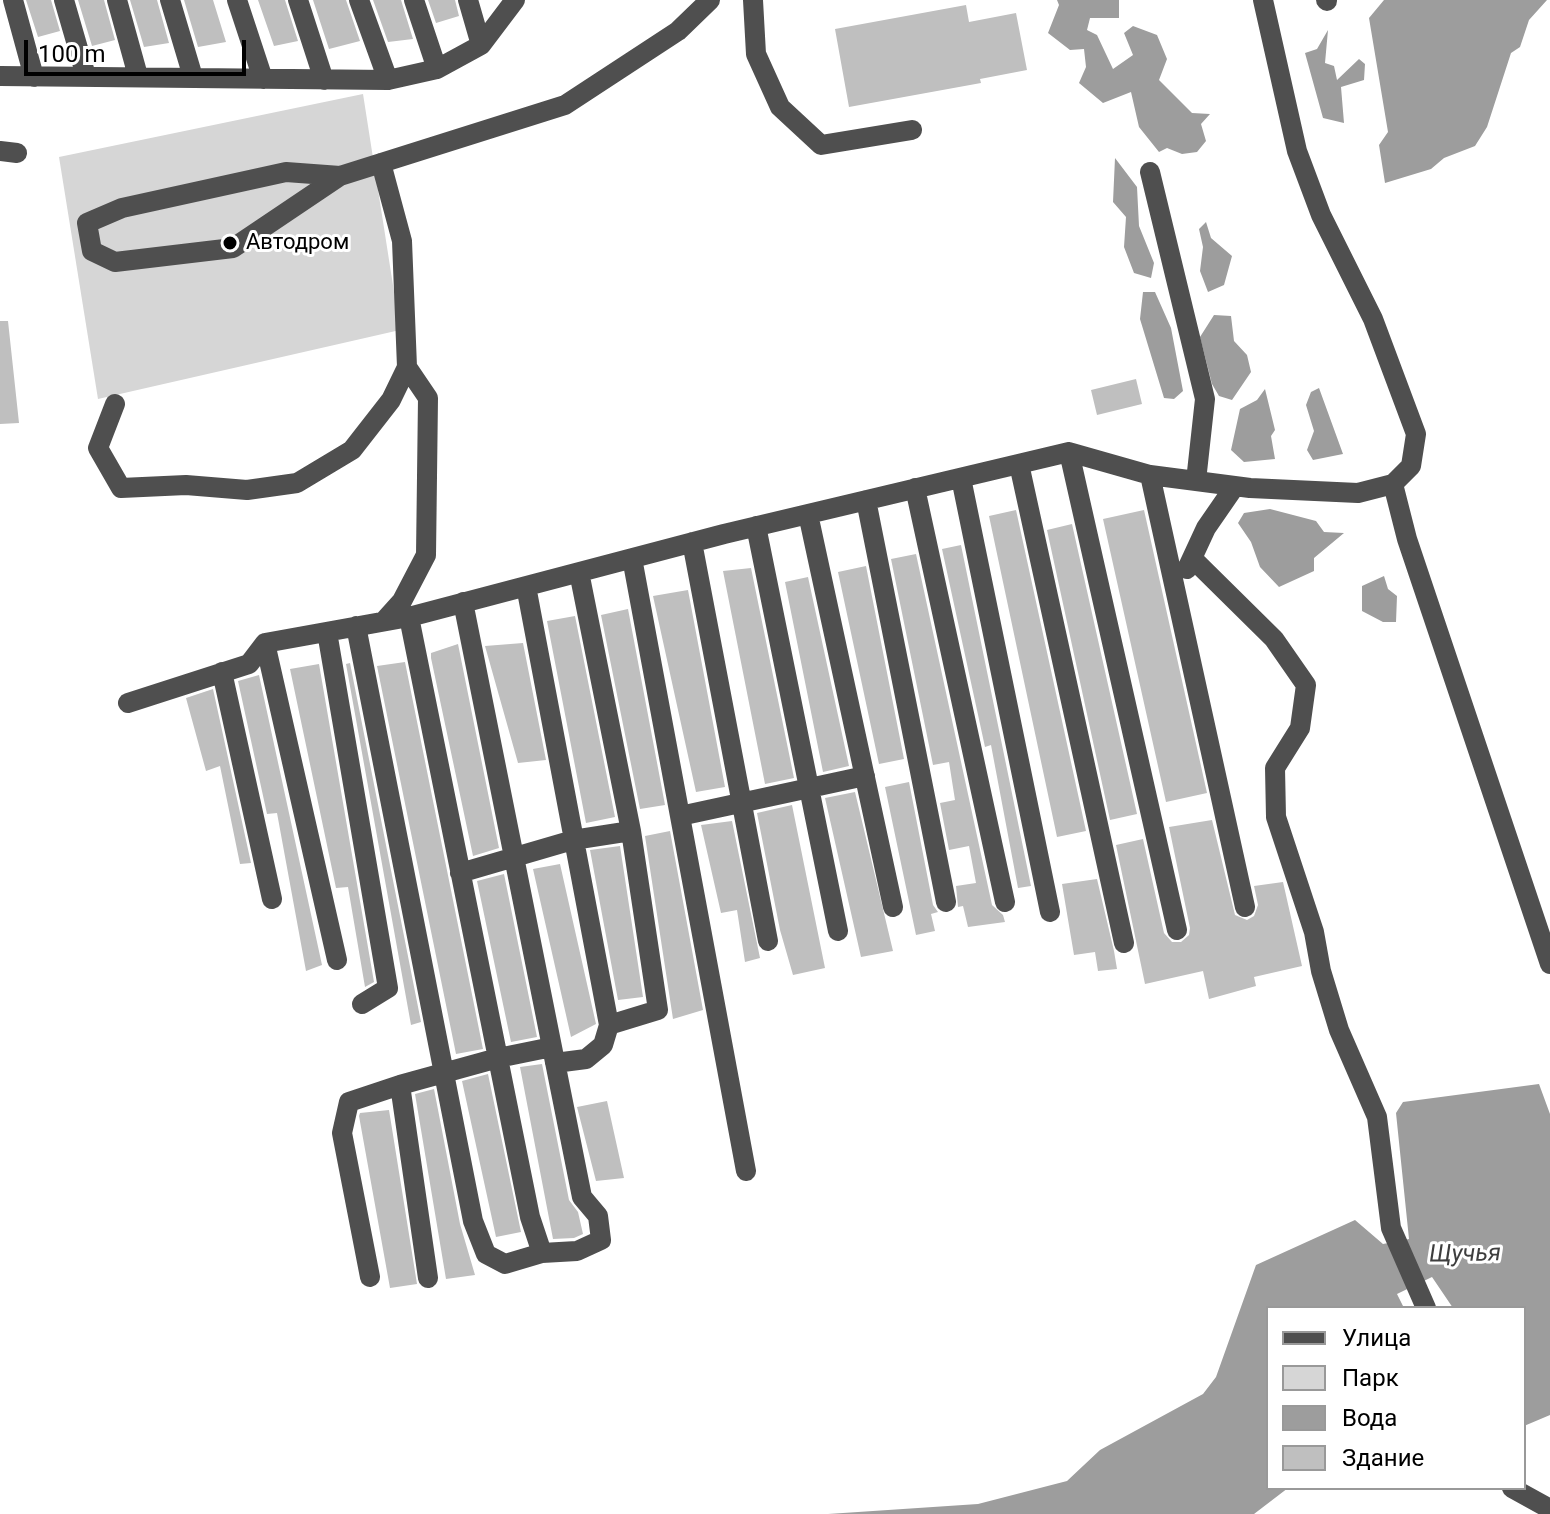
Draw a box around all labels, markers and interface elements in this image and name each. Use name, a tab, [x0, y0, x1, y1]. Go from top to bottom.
scale bar	[28, 24, 250, 74]
text: 100 m	[38, 40, 105, 68]
place label: Автодром	[246, 230, 349, 256]
marker: Автодром	[221, 234, 239, 252]
water label: Щучья	[1429, 1240, 1501, 1270]
legend	[1266, 1306, 1526, 1490]
text: Улица	[1342, 1324, 1411, 1352]
text: Парк	[1342, 1364, 1399, 1392]
text: Вода	[1342, 1404, 1397, 1432]
text: Здание	[1342, 1444, 1424, 1472]

